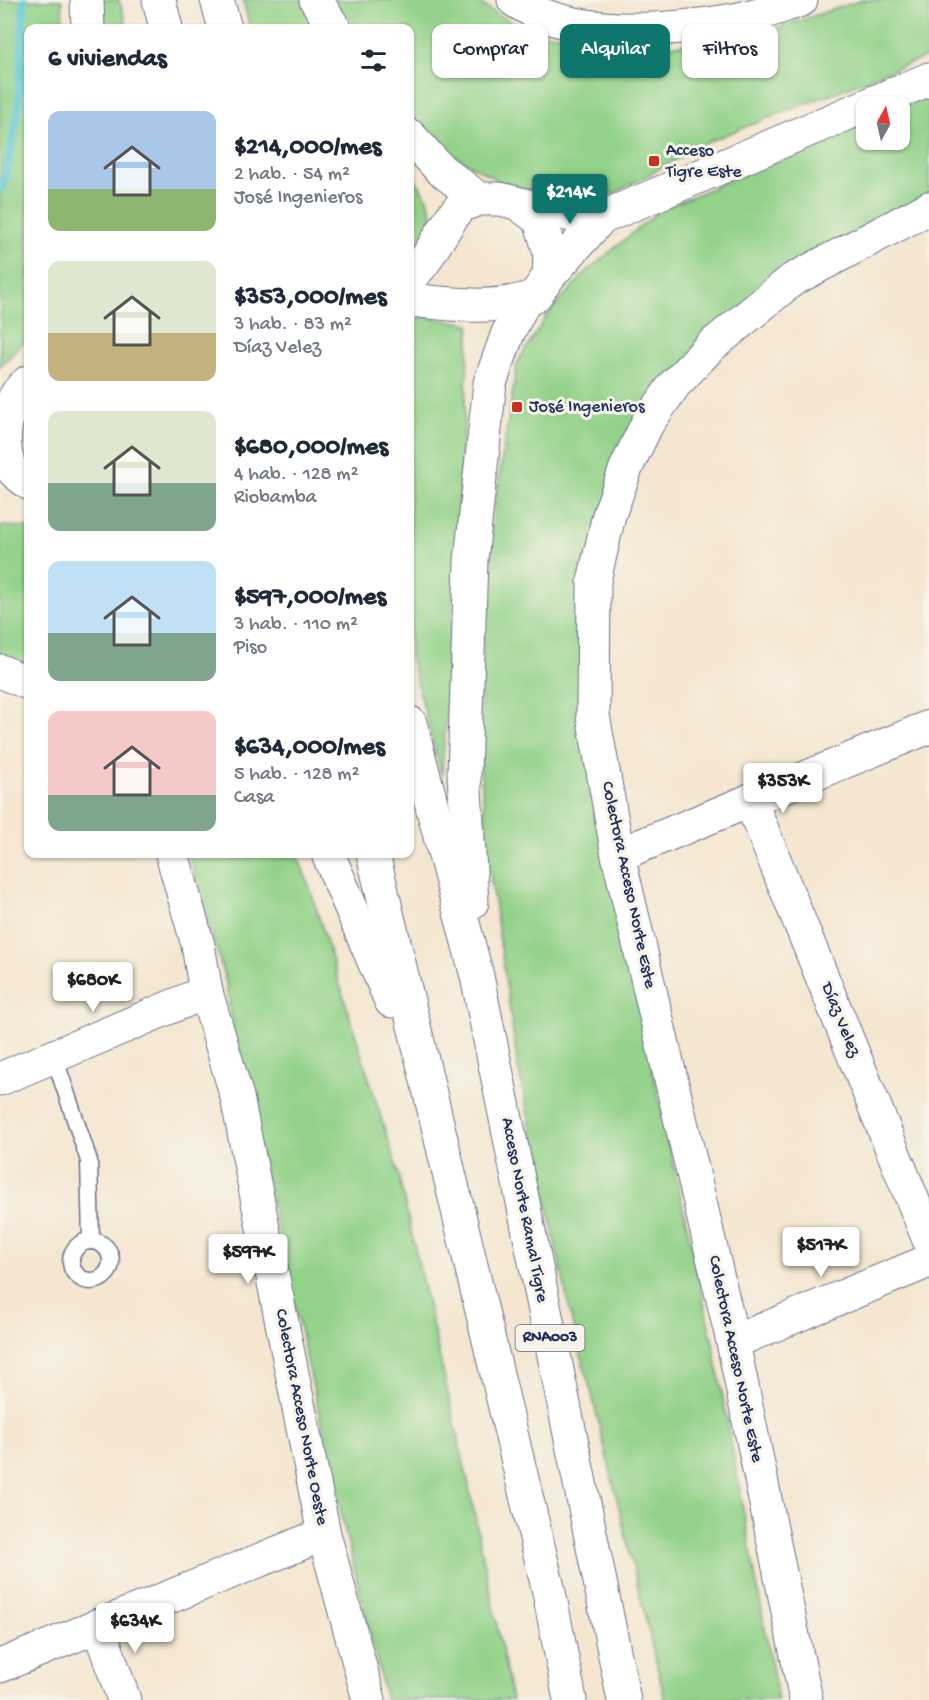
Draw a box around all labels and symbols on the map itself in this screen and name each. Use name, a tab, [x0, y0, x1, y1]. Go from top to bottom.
north arrow	[856, 96, 910, 150]
place label: Acceso Tigre Este	[665, 141, 742, 183]
marker: Acceso Tigre Este	[647, 154, 661, 168]
pin: $214K	[528, 174, 612, 225]
place label: José Ingenieros	[529, 397, 646, 418]
marker: José Ingenieros	[510, 400, 524, 414]
pin: $353K	[741, 763, 825, 814]
street label: Colectora Acceso Norte Este	[596, 780, 660, 991]
pin: $680K	[51, 962, 135, 1013]
street label: Díaz Velez	[815, 979, 865, 1061]
street label: Acceso Norte Ramal Tigre	[496, 1116, 552, 1305]
pin: $517K	[779, 1227, 863, 1278]
pin: $597K	[206, 1234, 290, 1285]
street label: Colectora Acceso Norte Este	[703, 1254, 767, 1465]
street label: Colectora Acceso Norte Oeste	[270, 1307, 332, 1528]
road number: RNA003	[516, 1325, 584, 1351]
pin: $634K	[93, 1603, 177, 1654]

